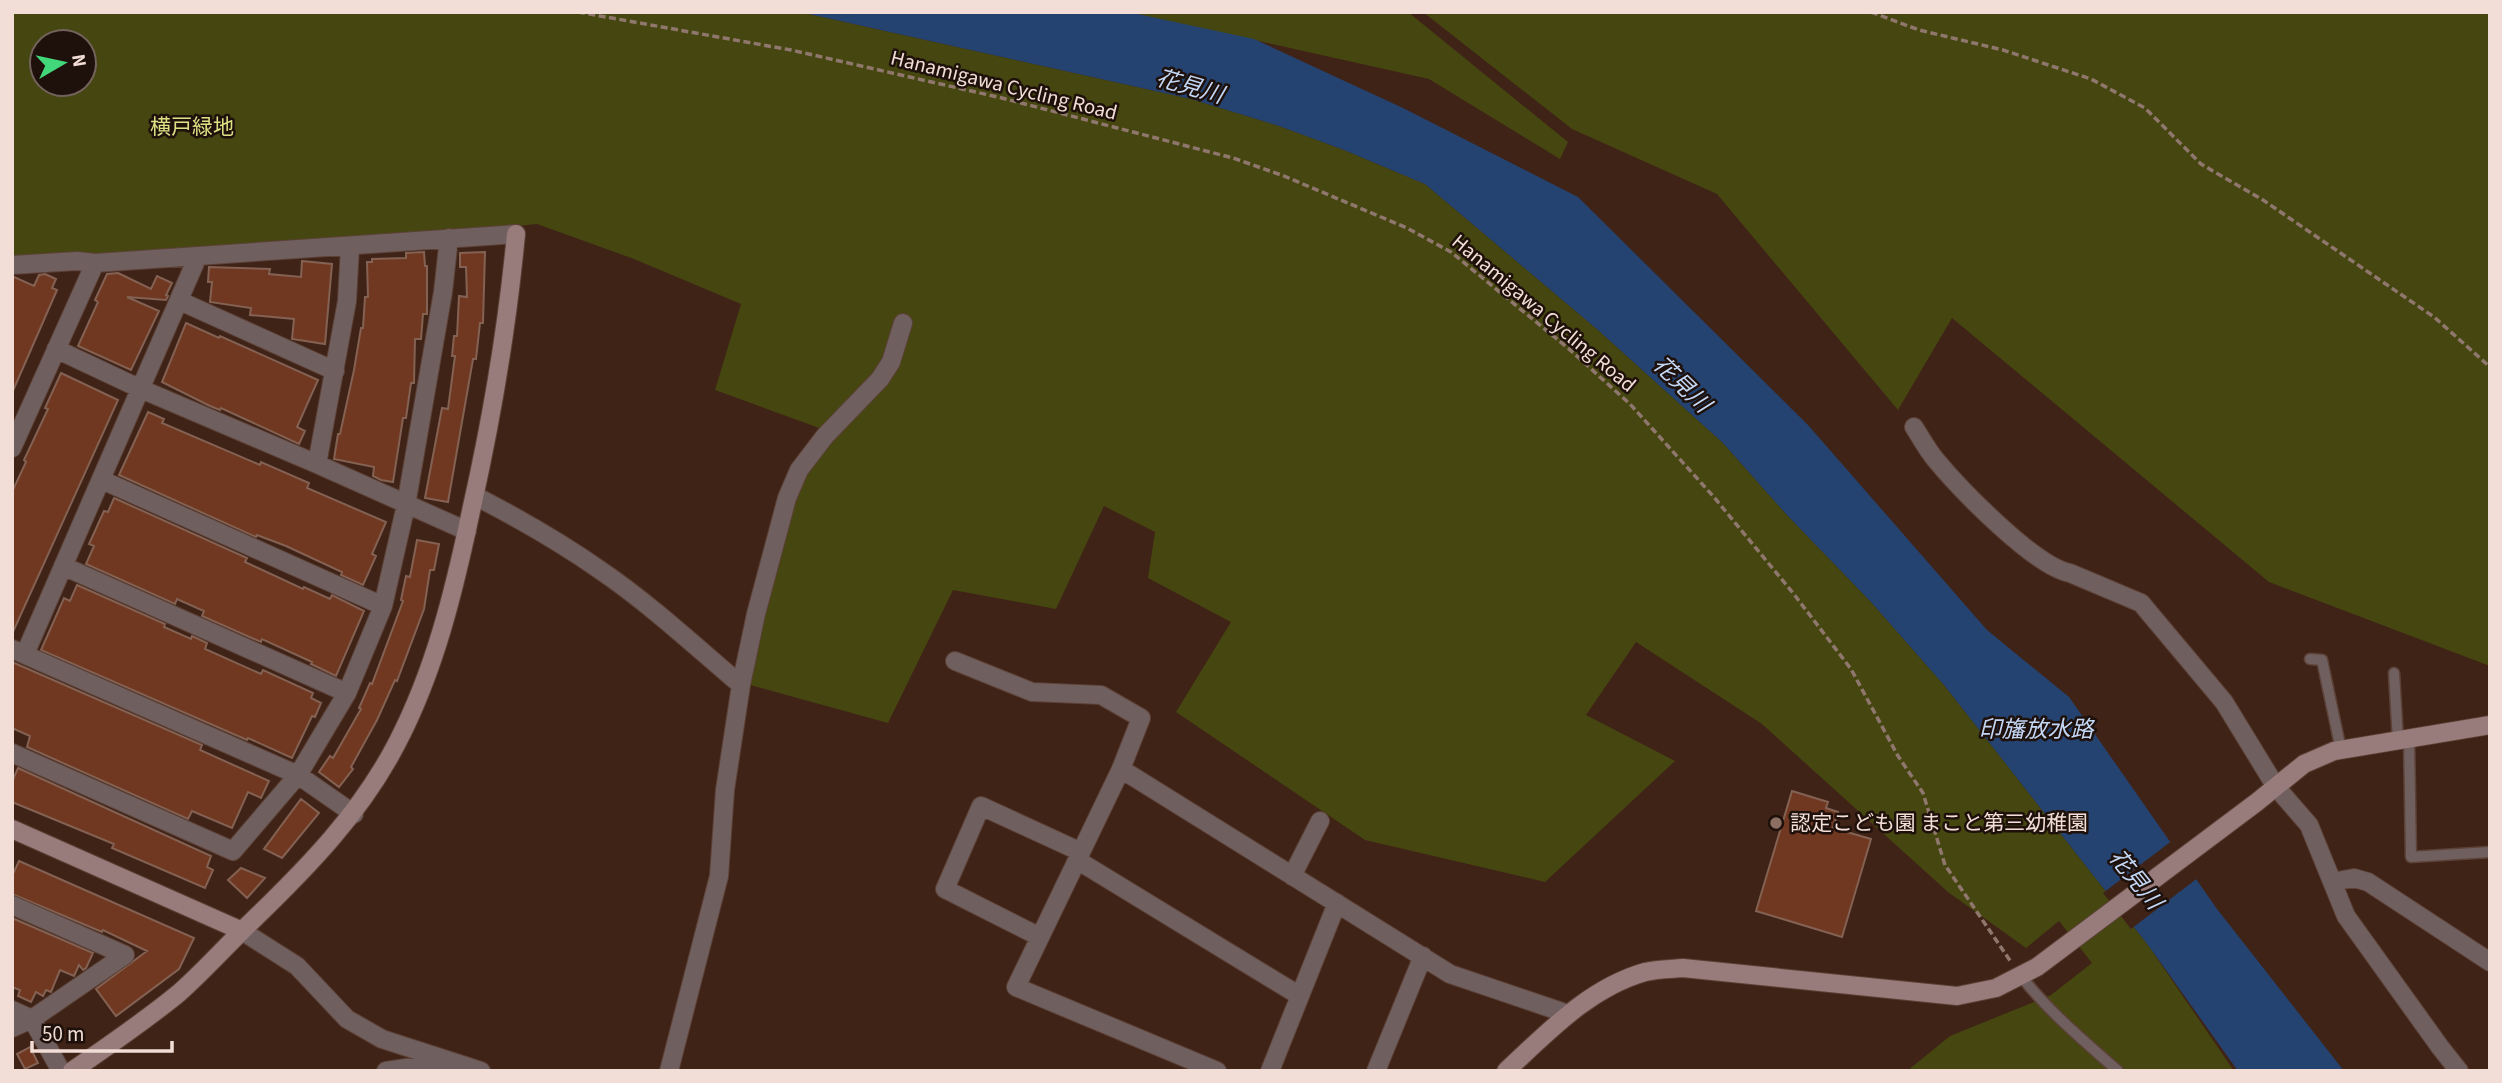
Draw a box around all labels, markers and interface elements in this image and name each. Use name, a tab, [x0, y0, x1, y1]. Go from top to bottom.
north arrow	[28, 28, 98, 98]
street label: Hanamigawa Cycling Road	[888, 42, 1120, 128]
text: N	[64, 52, 93, 69]
water label: 花見川	[1152, 61, 1230, 113]
park label: 横戸緑地	[150, 112, 234, 142]
street label: Hanamigawa Cycling Road	[1445, 227, 1643, 399]
water label: 花見川	[1645, 349, 1720, 422]
water label: 印旛放水路	[1979, 713, 2096, 746]
place label: 認定こども園 まこと第三幼稚園	[1790, 808, 2088, 838]
marker: 認定こども園 まこと第三幼稚園	[1768, 815, 1784, 831]
water label: 花見川	[2101, 842, 2172, 919]
scale bar	[32, 1010, 172, 1054]
text: 50 m	[42, 1019, 84, 1049]

